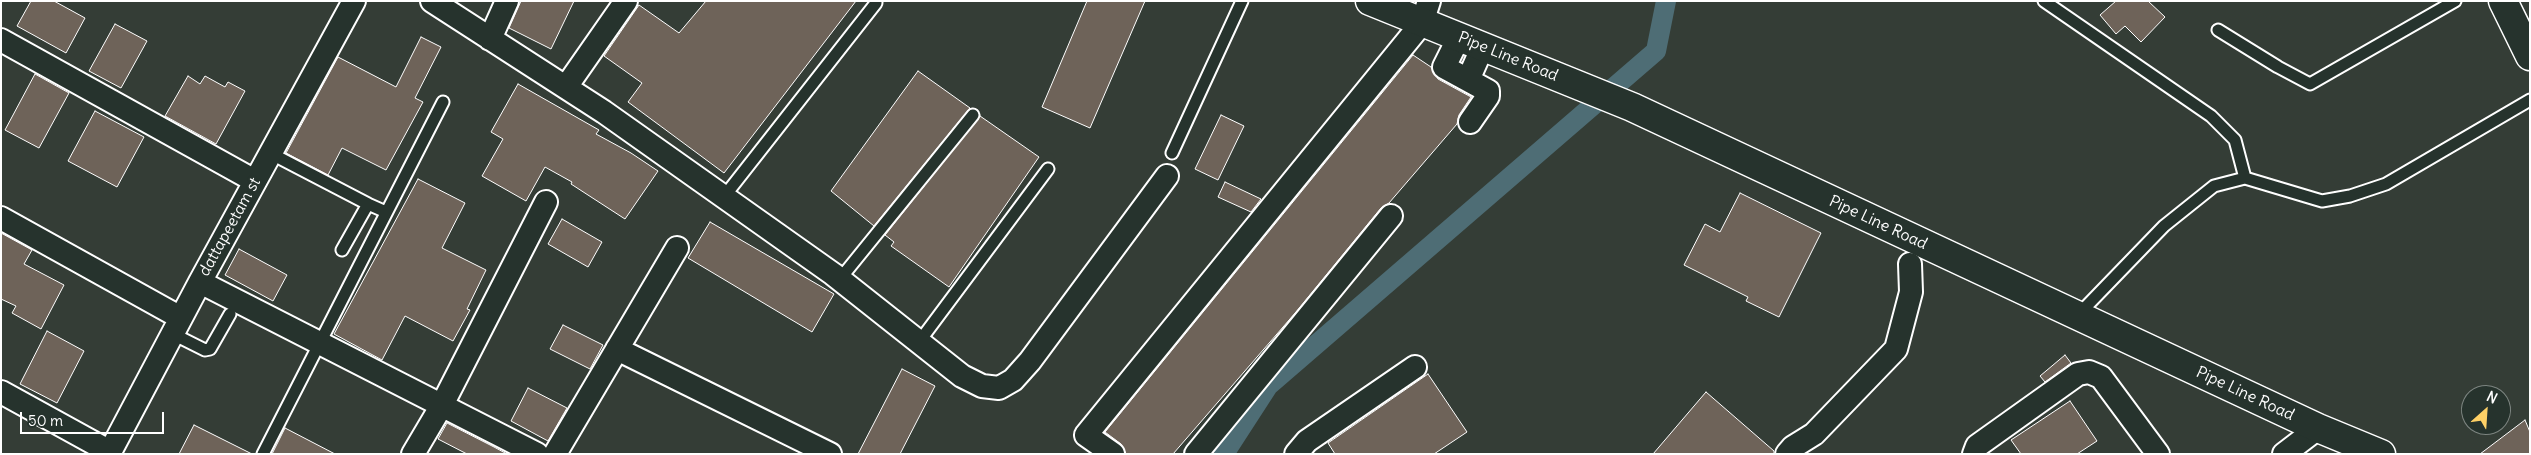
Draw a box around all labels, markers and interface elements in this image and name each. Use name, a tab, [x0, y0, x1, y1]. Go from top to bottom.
street label: Pipe Line Road	[1455, 28, 1561, 86]
street label: dattapeetam st	[195, 174, 265, 280]
street label: Pipe Line Road	[1826, 192, 1930, 254]
street label: Pipe Line Road	[2193, 363, 2297, 425]
north arrow	[2461, 385, 2511, 435]
text: N	[2484, 387, 2500, 408]
scale bar	[22, 402, 166, 434]
text: 50 m	[28, 411, 63, 430]

